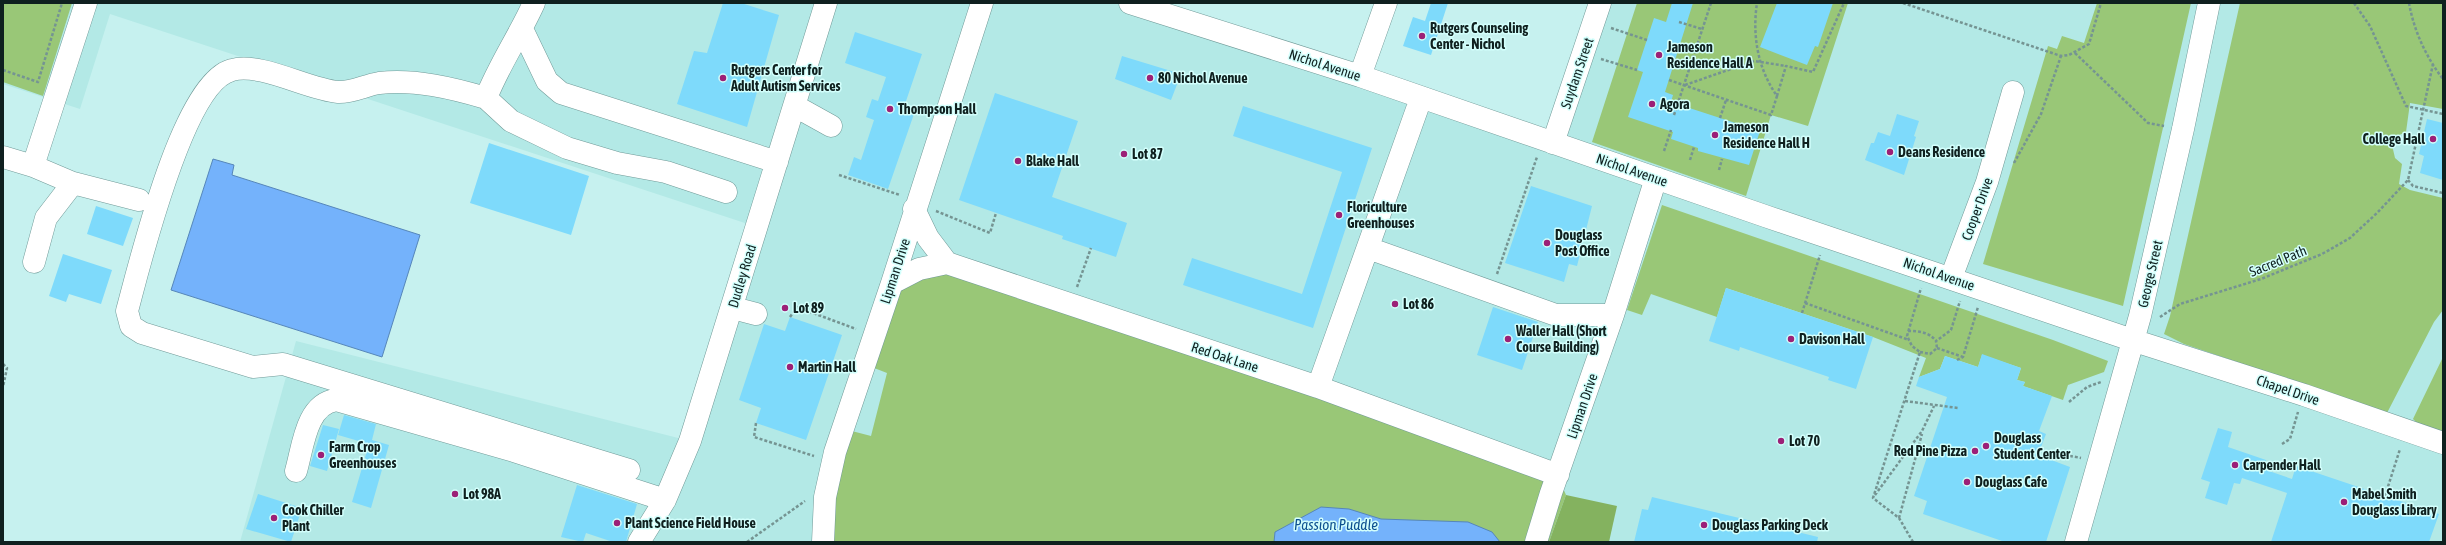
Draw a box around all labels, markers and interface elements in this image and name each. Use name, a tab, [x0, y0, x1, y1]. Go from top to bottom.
place label: Rutgers Counseling Center - Nichol	[1430, 20, 1529, 52]
marker: Rutgers Counseling Center - Nichol	[1417, 31, 1427, 41]
street label: Suydam Street	[1557, 35, 1597, 111]
place label: Jameson Residence Hall A	[1666, 39, 1753, 71]
street label: Nichol Avenue	[1287, 46, 1363, 84]
marker: Jameson Residence Hall A	[1654, 50, 1664, 60]
place label: Rutgers Center for Adult Autism Services	[730, 62, 841, 94]
place label: 80 Nichol Avenue	[1158, 70, 1248, 86]
marker: Rutgers Center for Adult Autism Services	[718, 73, 728, 83]
marker: 80 Nichol Avenue	[1145, 73, 1155, 83]
place label: Agora	[1659, 96, 1690, 112]
marker: Agora	[1647, 99, 1657, 109]
place label: Thompson Hall	[898, 101, 977, 117]
marker: Thompson Hall	[885, 104, 895, 114]
place label: Jameson Residence Hall H	[1722, 119, 1810, 151]
marker: Jameson Residence Hall H	[1710, 130, 1720, 140]
place label: College Hall	[2362, 131, 2425, 147]
marker: College Hall	[2428, 134, 2438, 144]
place label: Deans Residence	[1898, 144, 1985, 160]
place label: Lot 87	[1132, 146, 1163, 162]
marker: Deans Residence	[1885, 147, 1895, 157]
marker: Lot 87	[1119, 149, 1129, 159]
street label: Nichol Avenue	[1594, 150, 1670, 190]
place label: Blake Hall	[1026, 153, 1079, 169]
marker: Blake Hall	[1013, 156, 1023, 166]
street label: Cooper Drive	[1958, 175, 1996, 243]
place label: Floriculture Greenhouses	[1347, 199, 1414, 231]
marker: Floriculture Greenhouses	[1334, 210, 1344, 220]
place label: Douglass Post Office	[1555, 227, 1610, 259]
street label: Lipman Drive	[877, 236, 913, 306]
marker: Douglass Post Office	[1542, 238, 1552, 248]
street label: George Street	[2134, 239, 2166, 309]
street label: Dudley Road	[725, 242, 759, 310]
street label: Sacred Path	[2247, 242, 2309, 280]
street label: Nichol Avenue	[1901, 254, 1977, 294]
place label: Lot 86	[1403, 296, 1435, 312]
marker: Lot 86	[1390, 299, 1400, 309]
place label: Lot 89	[793, 300, 825, 316]
marker: Lot 89	[780, 303, 790, 313]
place label: Waller Hall (Short Course Building)	[1515, 323, 1607, 355]
place label: Davison Hall	[1799, 331, 1865, 347]
marker: Waller Hall (Short Course Building)	[1503, 334, 1513, 344]
marker: Davison Hall	[1786, 334, 1796, 344]
street label: Red Oak Lane	[1189, 339, 1261, 375]
place label: Martin Hall	[798, 359, 856, 375]
marker: Martin Hall	[785, 362, 795, 372]
street label: Lipman Drive	[1563, 371, 1601, 441]
street label: Chapel Drive	[2254, 372, 2322, 408]
place label: Douglass Student Center	[1994, 430, 2071, 462]
place label: Lot 70	[1789, 433, 1821, 449]
marker: Lot 70	[1776, 436, 1786, 446]
place label: Farm Crop Greenhouses	[329, 439, 396, 471]
marker: Douglass Student Center	[1981, 441, 1991, 451]
place label: Red Pine Pizza	[1894, 443, 1967, 459]
marker: Red Pine Pizza	[1970, 446, 1980, 456]
marker: Farm Crop Greenhouses	[316, 450, 326, 460]
place label: Carpender Hall	[2243, 457, 2321, 473]
marker: Carpender Hall	[2230, 460, 2240, 470]
place label: Douglass Cafe	[1975, 474, 2047, 490]
marker: Douglass Cafe	[1962, 477, 1972, 487]
place label: Lot 98A	[463, 486, 501, 502]
place label: Mabel Smith Douglass Library	[2352, 486, 2437, 518]
marker: Lot 98A	[450, 489, 460, 499]
marker: Mabel Smith Douglass Library	[2339, 497, 2349, 507]
place label: Cook Chiller Plant	[282, 502, 344, 534]
marker: Cook Chiller Plant	[269, 513, 279, 523]
place label: Plant Science Field House	[625, 515, 756, 531]
water label: Passion Puddle	[1294, 516, 1378, 533]
place label: Douglass Parking Deck	[1712, 517, 1829, 533]
marker: Plant Science Field House	[612, 518, 622, 528]
marker: Douglass Parking Deck	[1699, 520, 1709, 530]

